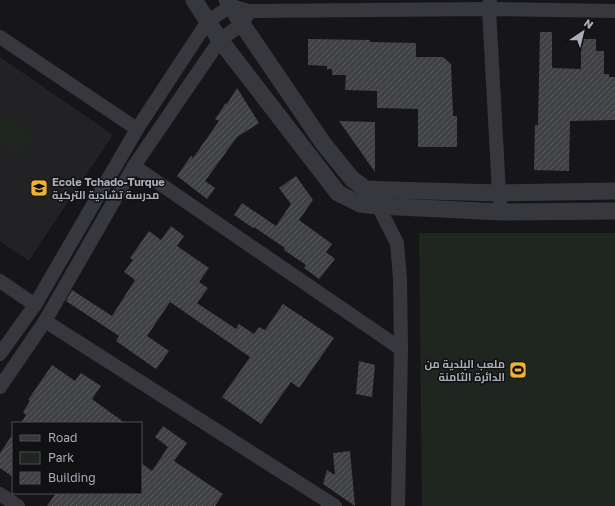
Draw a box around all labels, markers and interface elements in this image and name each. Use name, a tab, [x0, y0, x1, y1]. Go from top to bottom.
north arrow	[563, 12, 603, 52]
text: N	[582, 16, 596, 31]
place label: Ecole Tchado-Turque مدرسة تشادية التركية	[52, 175, 165, 202]
school or university icon: Ecole Tchado-Turque مدرسة تشادية التركية	[29, 178, 49, 198]
place label: ملعب البلدية من الدائرة الثامنة	[424, 357, 505, 384]
sports icon: ملعب البلدية من الدائرة الثامنة	[508, 360, 528, 380]
legend	[12, 422, 142, 494]
text: Road	[48, 430, 77, 445]
text: Park	[48, 450, 74, 465]
text: Building	[48, 470, 96, 485]

